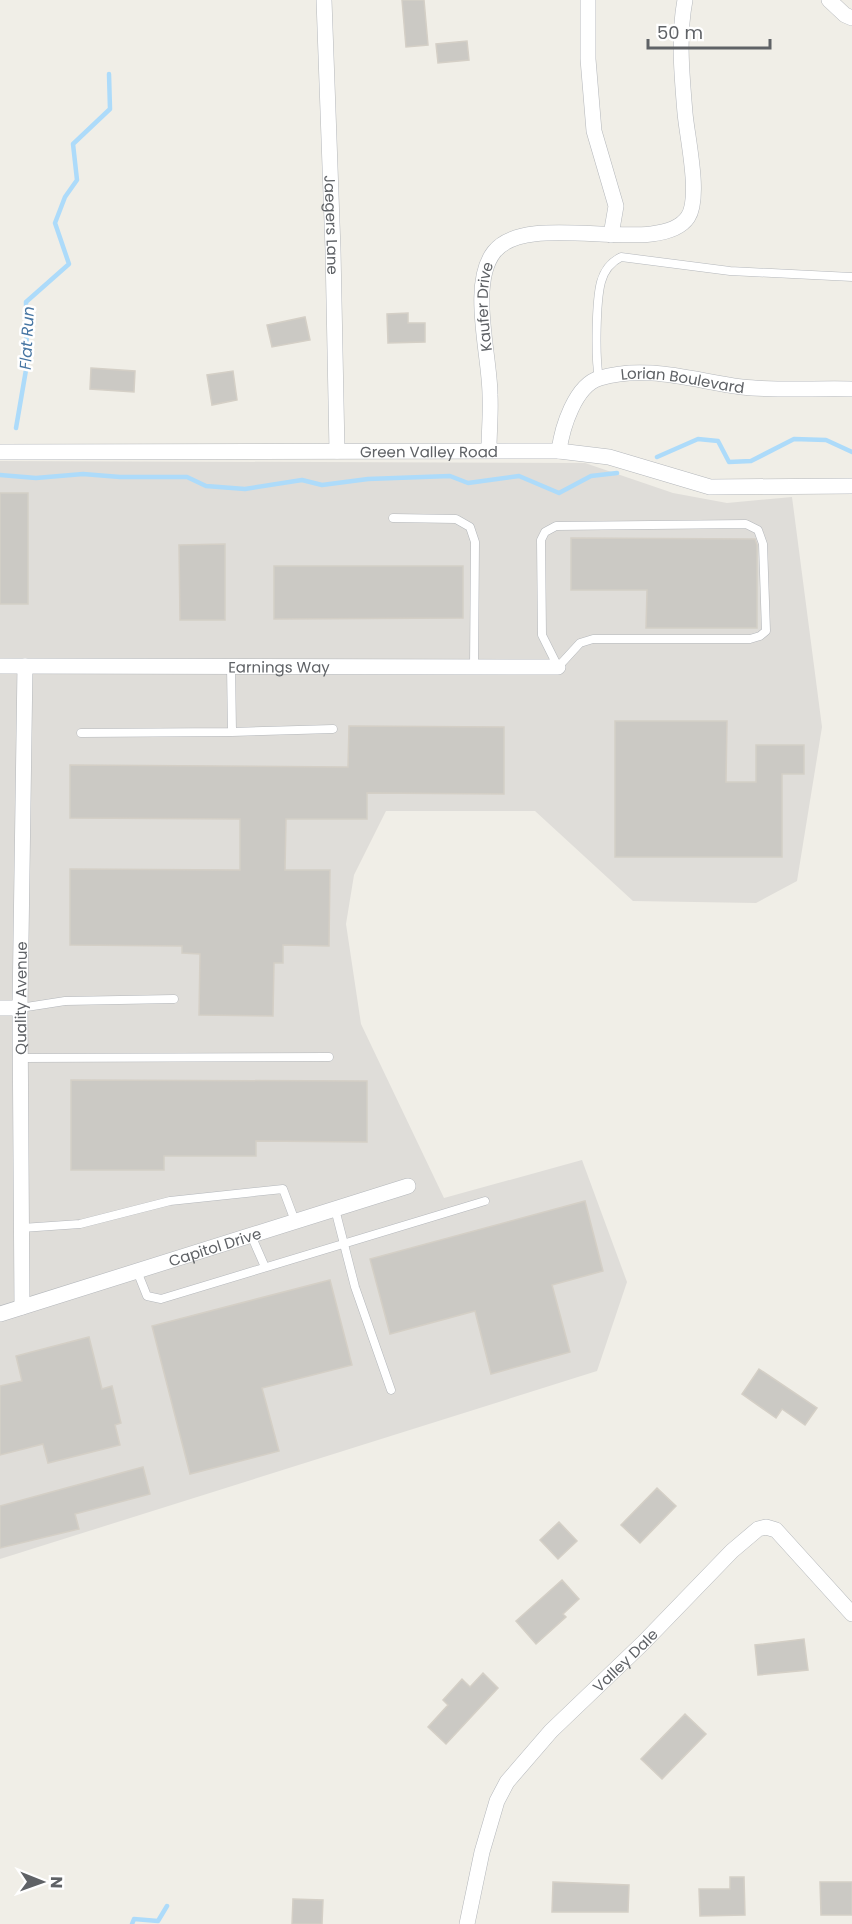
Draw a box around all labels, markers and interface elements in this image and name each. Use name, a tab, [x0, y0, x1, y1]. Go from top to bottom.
scale bar	[648, 12, 770, 50]
text: 50 m	[657, 20, 703, 45]
street label: Jaegers Lane	[320, 175, 344, 275]
street label: Kaufer Drive	[471, 259, 498, 353]
water label: Flat Run	[14, 306, 40, 370]
street label: Lorian Boulevard	[620, 362, 746, 398]
street label: Green Valley Road	[360, 441, 498, 462]
street label: Earnings Way	[228, 656, 330, 677]
street label: Quality Avenue	[9, 941, 31, 1055]
street label: Capitol Drive	[166, 1222, 264, 1271]
street label: Valley Dale	[588, 1624, 662, 1697]
north arrow	[12, 1852, 72, 1912]
text: N	[45, 1876, 68, 1888]

